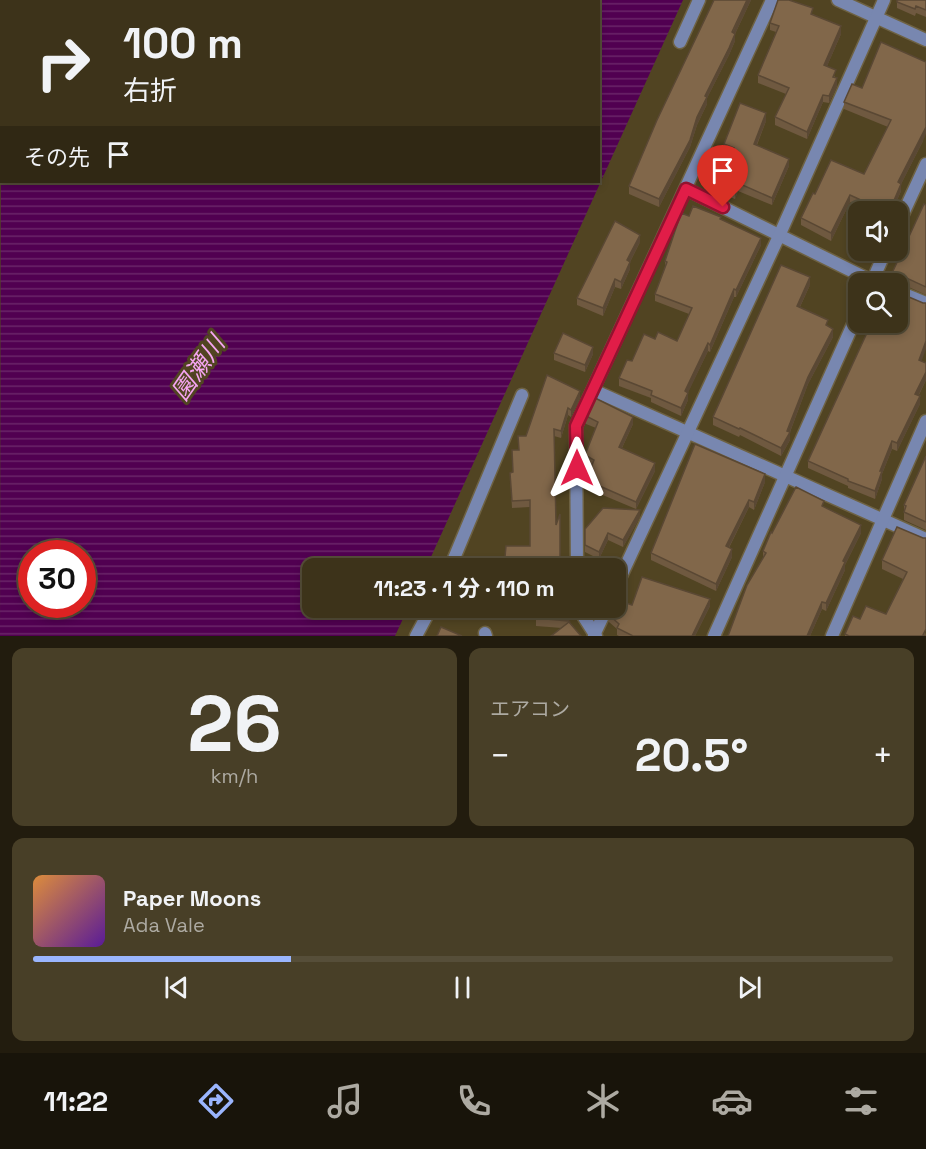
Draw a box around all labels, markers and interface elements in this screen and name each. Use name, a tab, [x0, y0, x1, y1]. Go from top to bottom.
text: 100 m	[123, 17, 243, 70]
icon: right	[24, 24, 102, 102]
text: 右折	[123, 73, 177, 108]
icon: arrive	[102, 138, 135, 171]
text: その先	[24, 143, 90, 171]
pin	[697, 145, 748, 207]
icon: arrive	[706, 154, 739, 187]
map controls	[848, 201, 908, 333]
button: sound	[848, 201, 908, 261]
button: search	[848, 273, 908, 333]
water label: 園瀬川	[165, 327, 233, 406]
position arrow	[545, 436, 609, 500]
speed limit sign: 30	[18, 540, 96, 618]
text: 11:23 · 1 分 · 110 m	[374, 574, 554, 602]
text: 26	[187, 674, 282, 774]
text: エアコン	[490, 696, 570, 722]
text: 20.5°	[635, 727, 748, 784]
text: −	[490, 735, 510, 777]
text: +	[873, 735, 893, 777]
text: km/h	[211, 763, 258, 789]
text: Paper Moons	[123, 884, 261, 912]
text: Ada Vale	[123, 912, 205, 938]
icon: previous	[160, 971, 193, 1004]
icon: pause	[446, 971, 479, 1004]
icon: next	[733, 971, 766, 1004]
icon: directions	[195, 1080, 237, 1122]
icon: music	[324, 1080, 366, 1122]
icon: phone	[453, 1080, 495, 1122]
icon: climate	[582, 1080, 624, 1122]
icon: car	[711, 1080, 753, 1122]
icon: filters	[840, 1080, 882, 1122]
text: 11:22	[44, 1084, 108, 1119]

